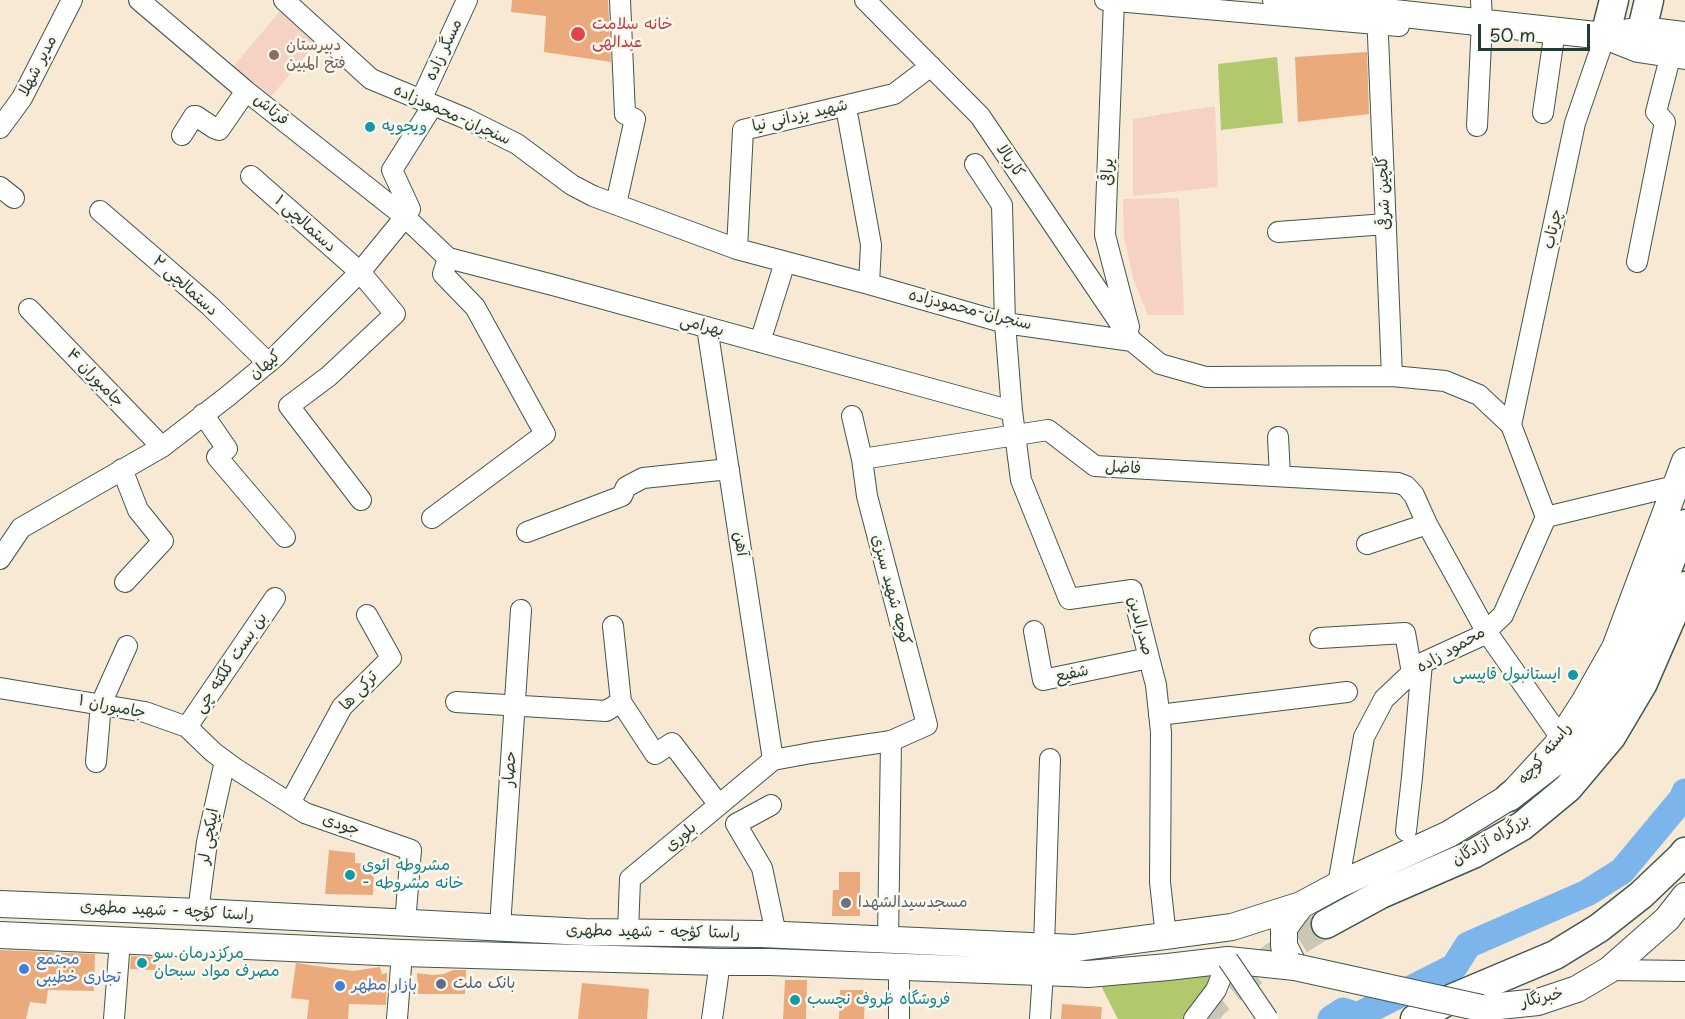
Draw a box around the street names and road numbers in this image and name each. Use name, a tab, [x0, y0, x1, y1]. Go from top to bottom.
street label: مسگر زاده	[421, 16, 467, 84]
street label: مدیر شهلا	[15, 32, 61, 100]
street label: سنجران-محمودزاده	[390, 81, 514, 149]
street label: فرتاش	[249, 90, 293, 130]
street label: شهید یزدانی نیا	[750, 96, 850, 136]
street label: کاربالا	[992, 141, 1028, 181]
street label: گلچین شرقی	[1373, 155, 1395, 231]
street label: یراقی	[1098, 158, 1118, 186]
street label: دستمالچی ۱	[270, 191, 340, 257]
street label: چرتاب	[1539, 207, 1567, 251]
street label: دستمالچی ۲	[148, 252, 222, 320]
street label: سنجران-محمودزاده	[906, 285, 1034, 335]
street label: بهرامی	[678, 311, 726, 341]
street label: جامبوران ۴	[62, 345, 128, 411]
street label: کیهان	[245, 346, 285, 384]
street label: فاضل	[1104, 457, 1142, 479]
street label: آهن	[729, 530, 751, 558]
street label: کوچه شهید سبزی	[867, 533, 915, 647]
street label: صدرالدین	[1123, 594, 1157, 658]
street label: بن بست کلکته چی	[190, 609, 272, 717]
street label: محمود زاده	[1413, 623, 1489, 677]
street label: شفیع	[1053, 661, 1091, 687]
street label: ترکی ها	[336, 667, 382, 715]
street label: جامبوران ۱	[77, 691, 147, 723]
street label: راسته کوچه	[1514, 719, 1576, 789]
street label: حصار	[499, 751, 521, 787]
street label: ایپکچی لر	[195, 807, 223, 865]
street label: جودی	[320, 810, 362, 840]
street label: بزرگراه آزادگان	[1449, 810, 1533, 870]
street label: بلوری	[661, 818, 701, 856]
street label: راستا کؤچه - شهید مطهری	[79, 897, 255, 925]
street label: راستا کؤچه - شهید مطهری	[566, 921, 740, 943]
street label: خبرنگار	[1519, 984, 1565, 1012]

